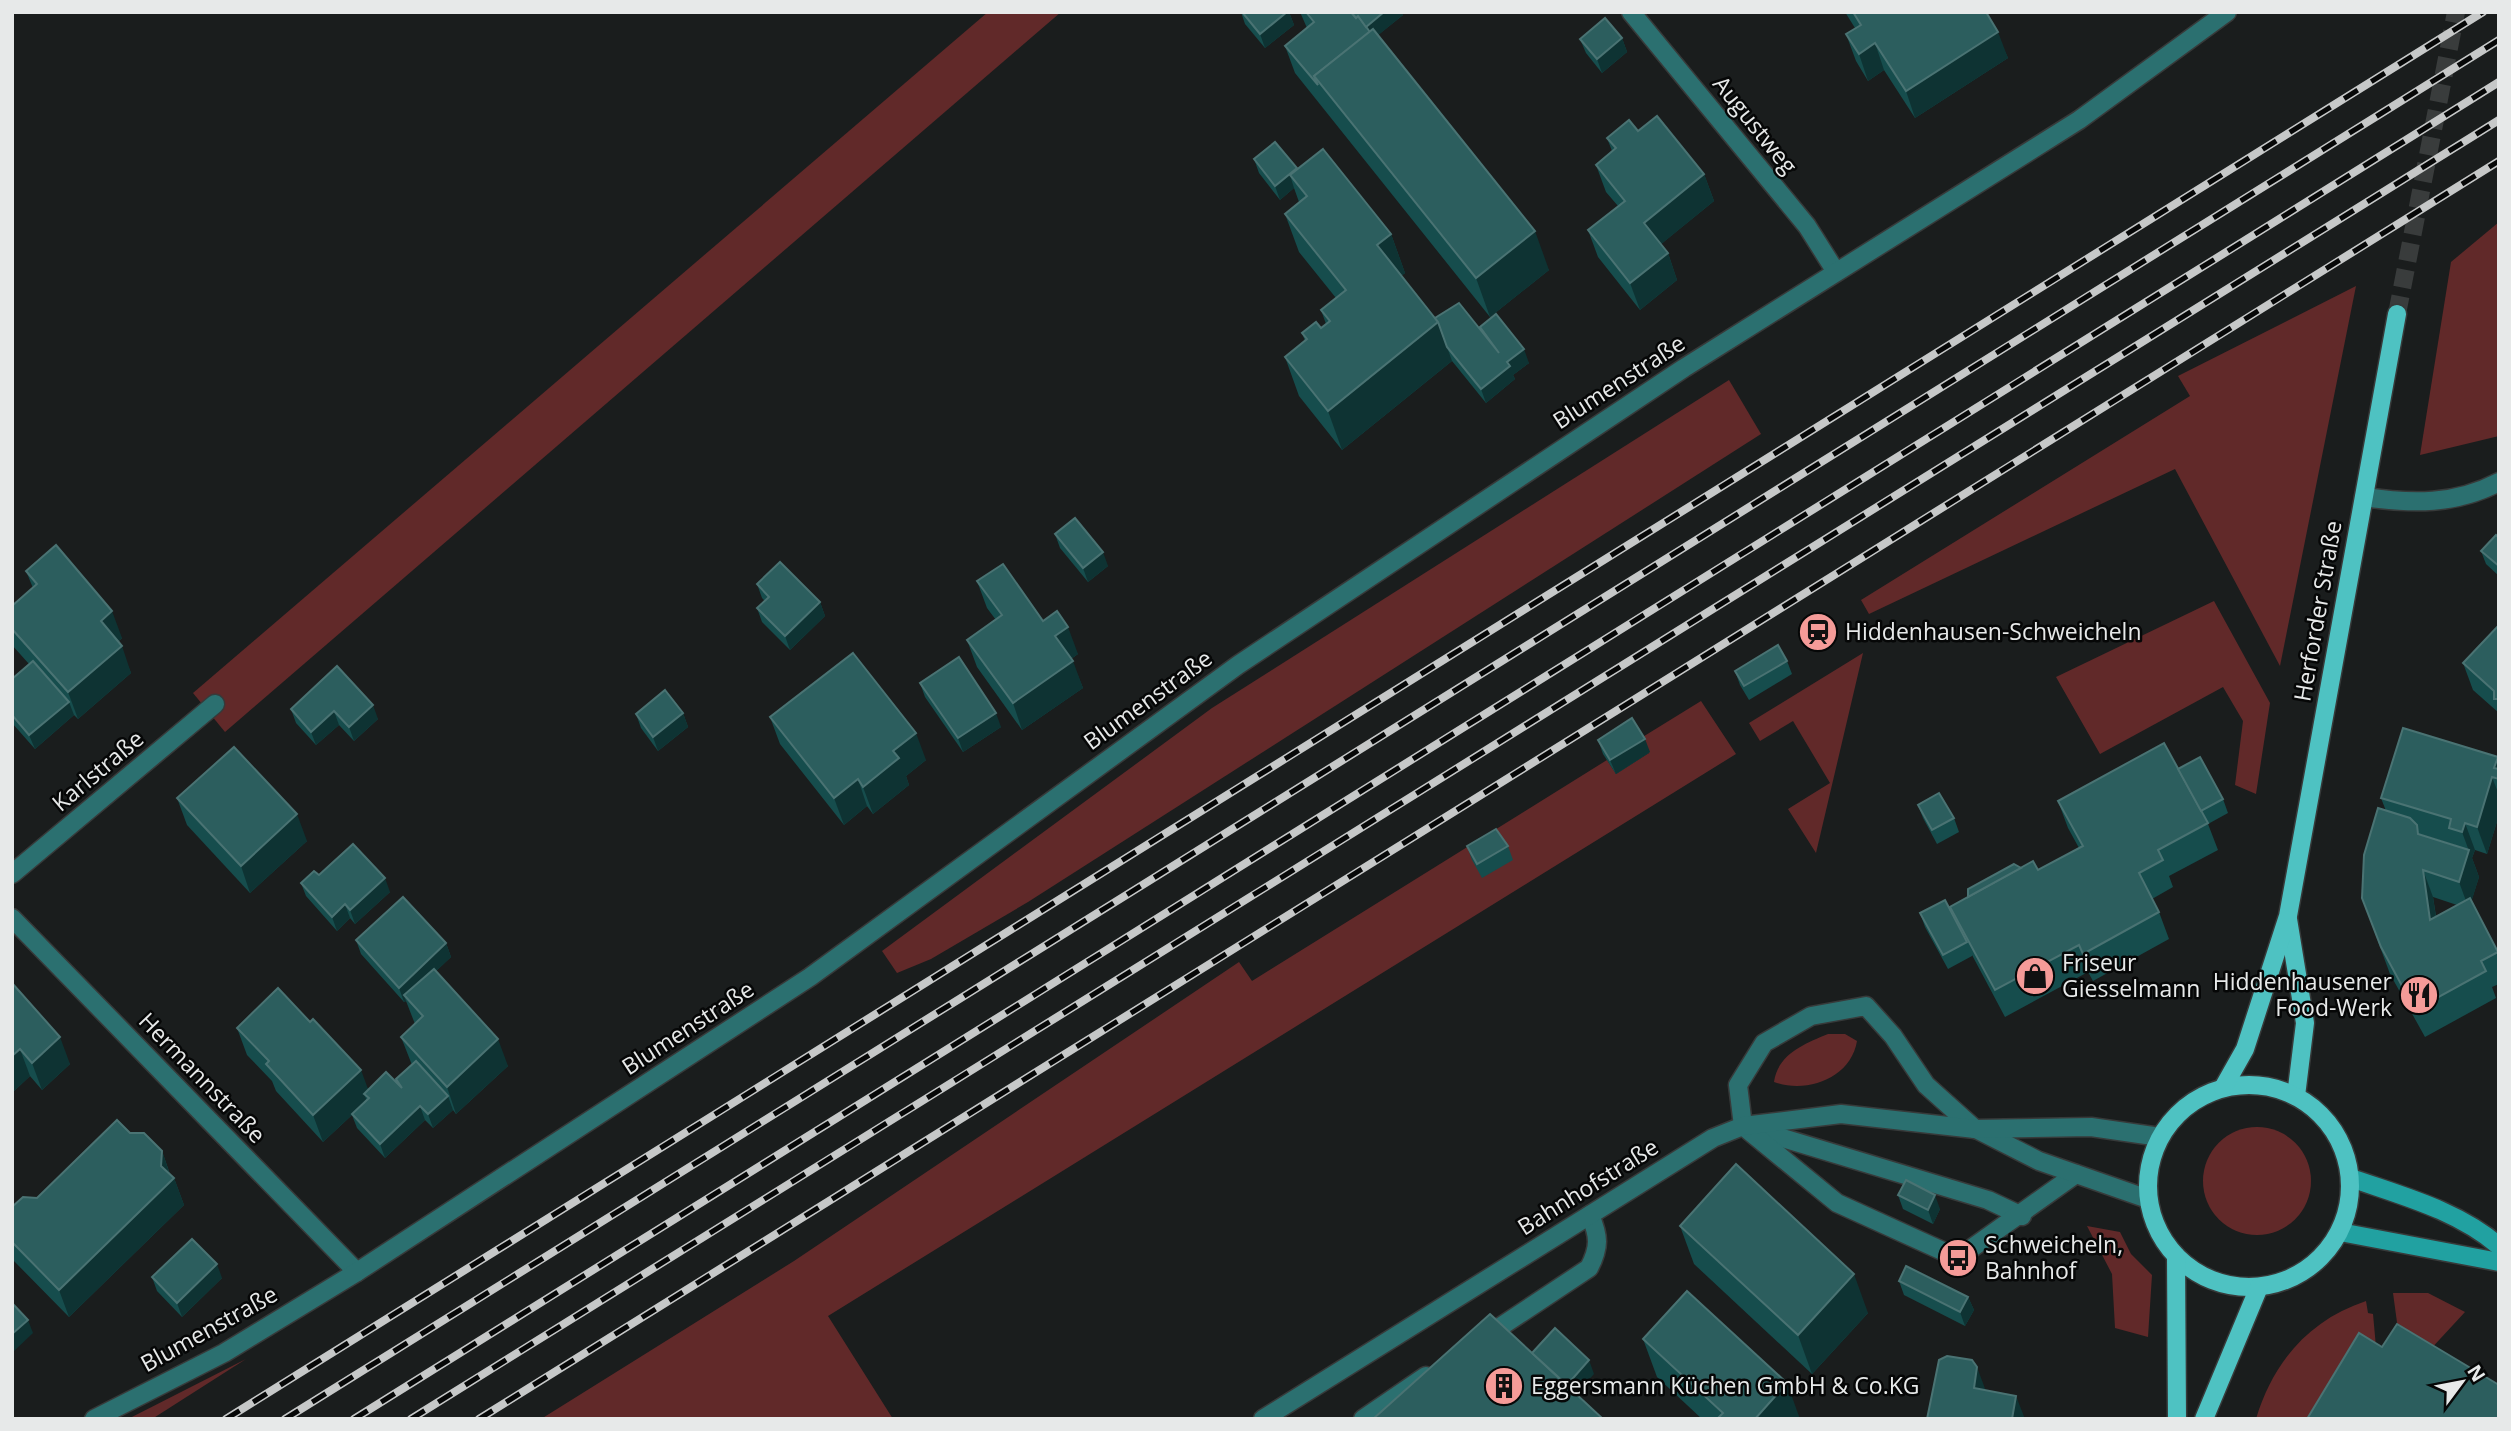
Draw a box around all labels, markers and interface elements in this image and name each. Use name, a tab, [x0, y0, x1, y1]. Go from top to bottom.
street label: Augustweg	[1706, 69, 1806, 181]
street label: Blumenstraße	[1546, 326, 1691, 436]
street label: Herforder Straße	[2285, 518, 2349, 704]
station icon: Hiddenhausen-Schweicheln	[1797, 611, 1839, 653]
place label: Hiddenhausen-Schweicheln	[1845, 615, 2142, 647]
street label: Blumenstraße	[1077, 642, 1218, 757]
street label: Karlstraße	[45, 722, 150, 818]
place label: Friseur Giesselmann	[2062, 946, 2200, 1004]
shop icon: Friseur Giesselmann	[2014, 955, 2056, 997]
place label: Hiddenhausener Food-Werk	[2213, 965, 2393, 1023]
street label: Blumenstraße	[615, 972, 760, 1082]
restaurant icon: Hiddenhausener Food-Werk	[2398, 974, 2440, 1016]
street label: Hermannstraße	[132, 1005, 273, 1150]
street label: Bahnhofstraße	[1511, 1130, 1664, 1242]
place label: Schweicheln, Bahnhof	[1985, 1228, 2123, 1286]
bus stop icon: Schweicheln, Bahnhof	[1937, 1237, 1979, 1279]
street label: Blumenstraße	[134, 1277, 283, 1379]
north arrow	[2427, 1347, 2497, 1417]
text: N	[2461, 1360, 2492, 1386]
building icon: Eggersmann Küchen GmbH & Co.KG	[1483, 1365, 1525, 1407]
place label: Eggersmann Küchen GmbH & Co.KG	[1531, 1369, 1920, 1401]

